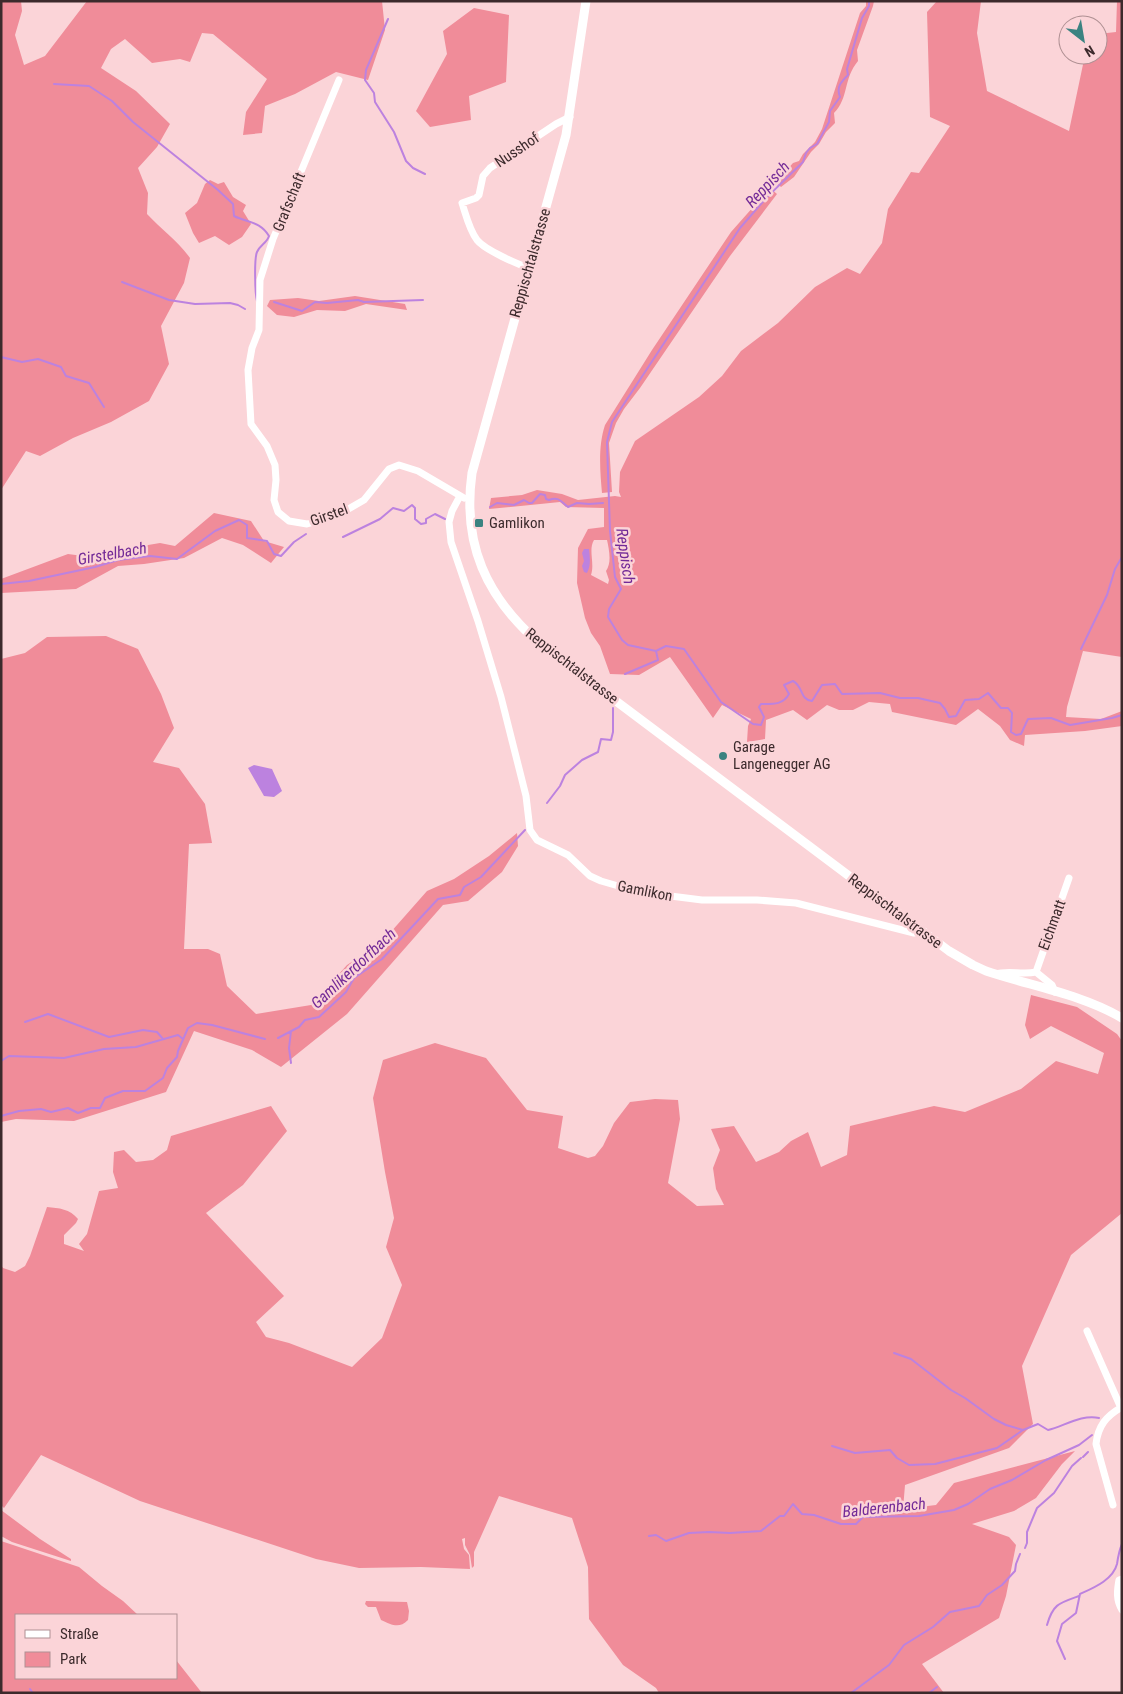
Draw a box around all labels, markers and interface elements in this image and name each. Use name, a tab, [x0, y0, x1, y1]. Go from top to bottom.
north arrow	[1058, 15, 1108, 65]
text: N	[1082, 42, 1097, 60]
street label: Nusshof	[491, 128, 543, 171]
water label: Reppisch	[741, 157, 793, 211]
street label: Grafschaft	[269, 170, 309, 234]
street label: Reppischtalstrasse	[506, 206, 554, 320]
street label: Girstel	[308, 500, 350, 530]
place label: Gamlikon	[489, 514, 545, 532]
marker: Gamlikon	[473, 517, 485, 529]
water label: Reppisch	[612, 527, 639, 585]
water label: Girstelbach	[76, 538, 148, 569]
street label: Reppischtalstrasse	[522, 624, 622, 708]
place label: Garage Langenegger AG	[733, 738, 831, 773]
marker: Garage Langenegger AG	[717, 750, 729, 762]
street label: Reppischtalstrasse	[845, 870, 945, 952]
street label: Gamlikon	[616, 877, 674, 905]
street label: Eichmatt	[1035, 897, 1069, 953]
water label: Gamlikerdorfbach	[307, 924, 400, 1013]
water label: Balderenbach	[841, 1494, 927, 1521]
legend	[15, 1614, 178, 1679]
text: Straße	[60, 1625, 99, 1643]
text: Park	[60, 1650, 87, 1668]

